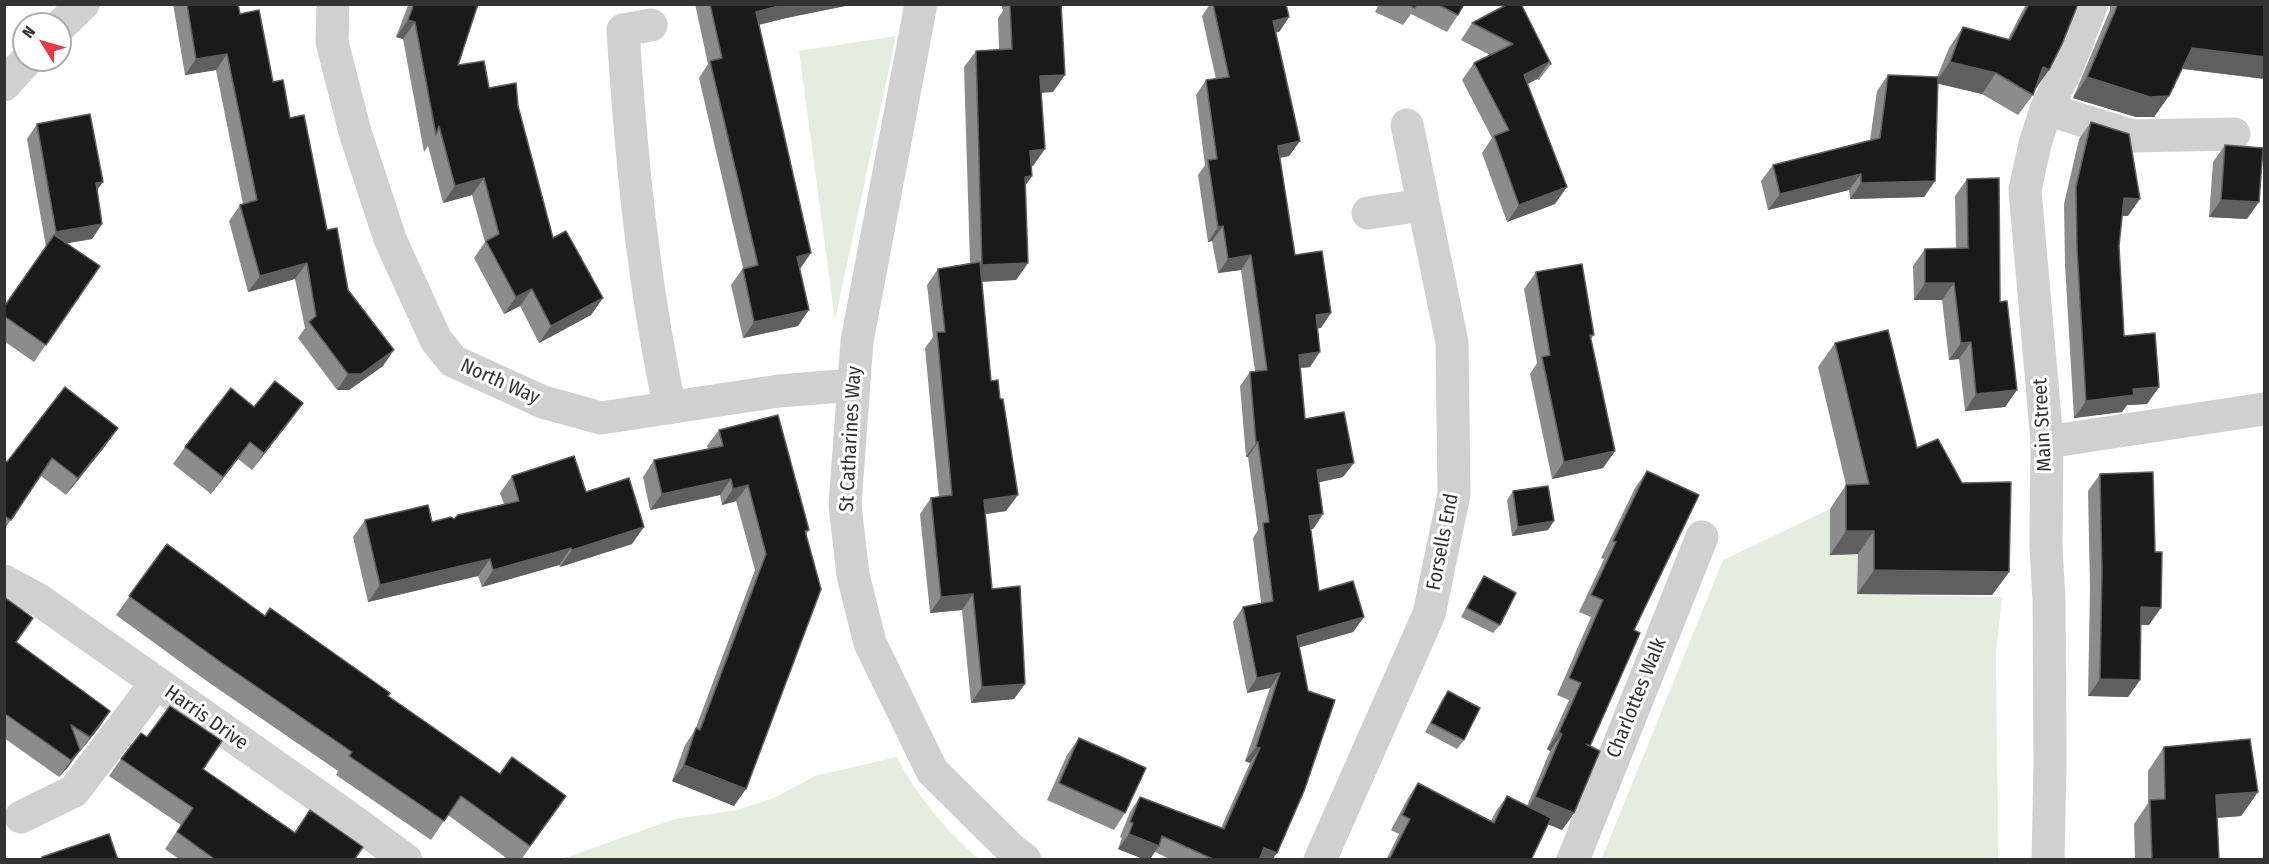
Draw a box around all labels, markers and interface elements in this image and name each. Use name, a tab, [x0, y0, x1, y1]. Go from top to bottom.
north arrow	[12, 12, 72, 72]
text: N	[18, 23, 39, 42]
street label: North Way	[457, 354, 543, 410]
street label: St Catharines Way	[835, 365, 867, 513]
street label: Main Street	[2029, 378, 2057, 472]
street label: Forsells End	[1422, 492, 1464, 592]
street label: Charlottes Walk	[1602, 634, 1672, 762]
street label: Harris Drive	[160, 680, 252, 756]

